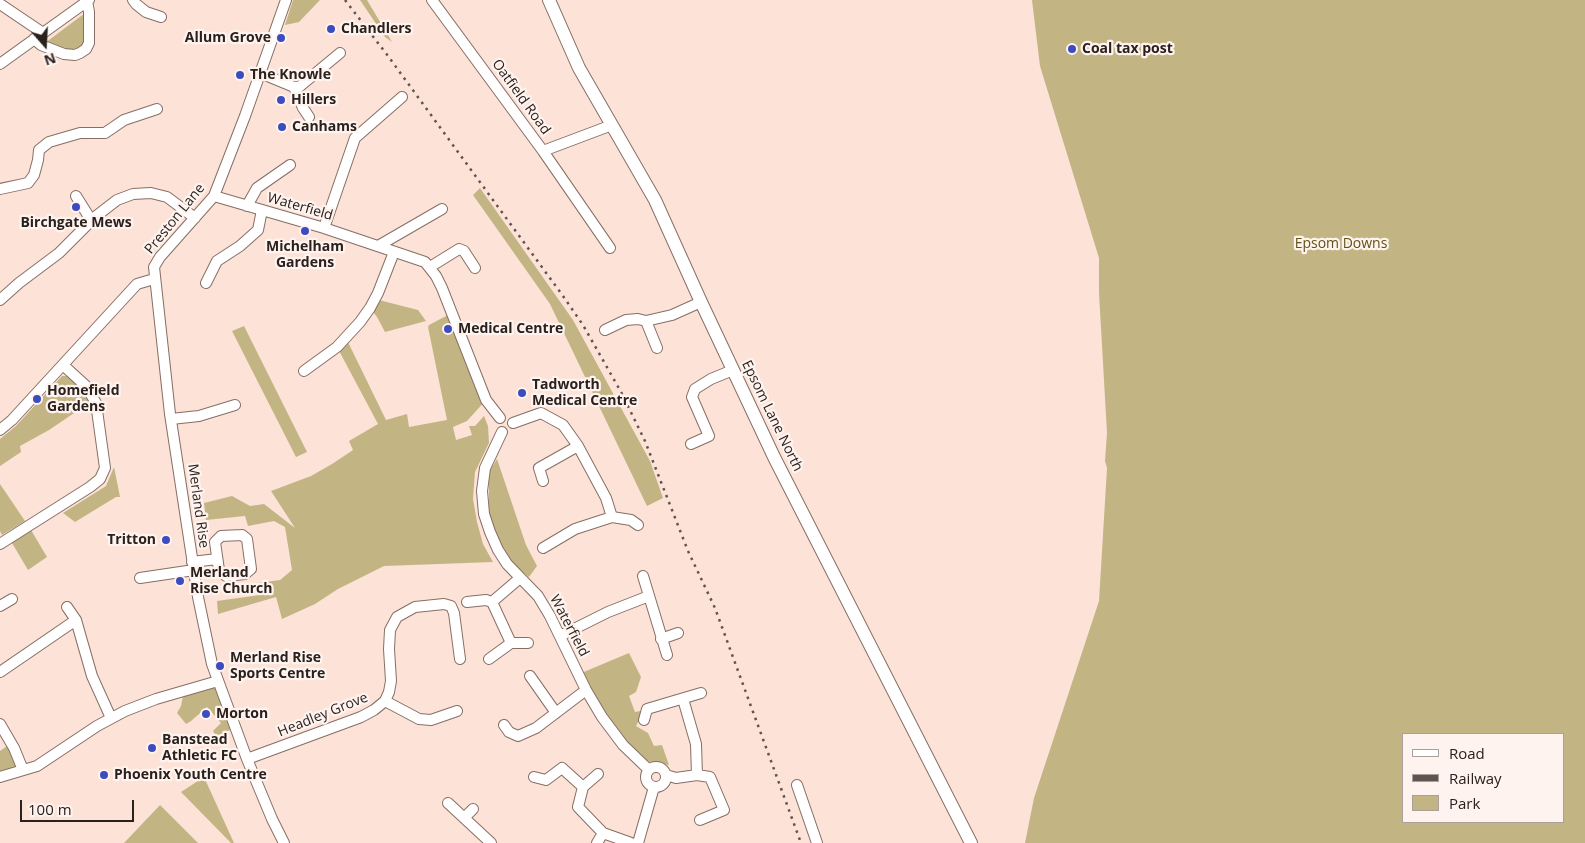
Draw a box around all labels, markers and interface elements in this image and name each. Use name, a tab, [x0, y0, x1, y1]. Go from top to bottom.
north arrow	[20, 20, 70, 70]
place label: Chandlers	[341, 21, 411, 37]
marker: Chandlers	[325, 23, 337, 35]
place label: Allum Grove	[185, 30, 271, 46]
marker: Allum Grove	[275, 32, 287, 44]
place label: Coal tax post	[1082, 41, 1173, 57]
marker: Coal tax post	[1066, 43, 1078, 55]
text: N	[42, 49, 59, 70]
street label: Oatfield Road	[488, 56, 554, 138]
place label: The Knowle	[250, 67, 331, 83]
marker: The Knowle	[234, 69, 246, 81]
place label: Hillers	[291, 92, 336, 108]
marker: Hillers	[275, 94, 287, 106]
place label: Canhams	[292, 119, 357, 135]
marker: Canhams	[276, 121, 288, 133]
street label: Preston Lane	[141, 180, 209, 258]
street label: Waterfield	[265, 190, 335, 224]
marker: Birchgate Mews	[70, 201, 82, 213]
place label: Birchgate Mews	[20, 215, 132, 231]
marker: Michelham Gardens	[299, 225, 311, 237]
park label: Epsom Downs	[1295, 236, 1387, 252]
place label: Michelham Gardens	[266, 239, 344, 272]
place label: Medical Centre	[458, 321, 563, 337]
marker: Medical Centre	[442, 323, 454, 335]
street label: Epsom Lane North	[738, 358, 806, 474]
place label: Tadworth Medical Centre	[532, 377, 637, 410]
place label: Homefield Gardens	[47, 383, 119, 416]
marker: Tadworth Medical Centre	[516, 387, 528, 399]
marker: Homefield Gardens	[31, 393, 43, 405]
street label: Merland Rise	[184, 463, 212, 549]
place label: Tritton	[107, 532, 156, 548]
marker: Tritton	[160, 534, 172, 546]
place label: Merland Rise Church	[190, 565, 272, 598]
marker: Merland Rise Church	[174, 575, 186, 587]
street label: Waterfield	[546, 592, 592, 660]
place label: Merland Rise Sports Centre	[230, 650, 325, 682]
marker: Merland Rise Sports Centre	[214, 660, 226, 672]
street label: Headley Grove	[275, 689, 371, 741]
place label: Morton	[216, 706, 268, 722]
marker: Morton	[200, 708, 212, 720]
place label: Banstead Athletic FC	[162, 732, 237, 764]
legend	[1402, 733, 1565, 823]
marker: Banstead Athletic FC	[146, 742, 158, 754]
text: Road	[1449, 743, 1485, 763]
place label: Phoenix Youth Centre	[114, 767, 267, 783]
text: Railway	[1449, 768, 1502, 788]
marker: Phoenix Youth Centre	[98, 769, 110, 781]
scale bar	[22, 790, 136, 822]
text: Park	[1449, 793, 1480, 813]
text: 100 m	[28, 799, 72, 819]

